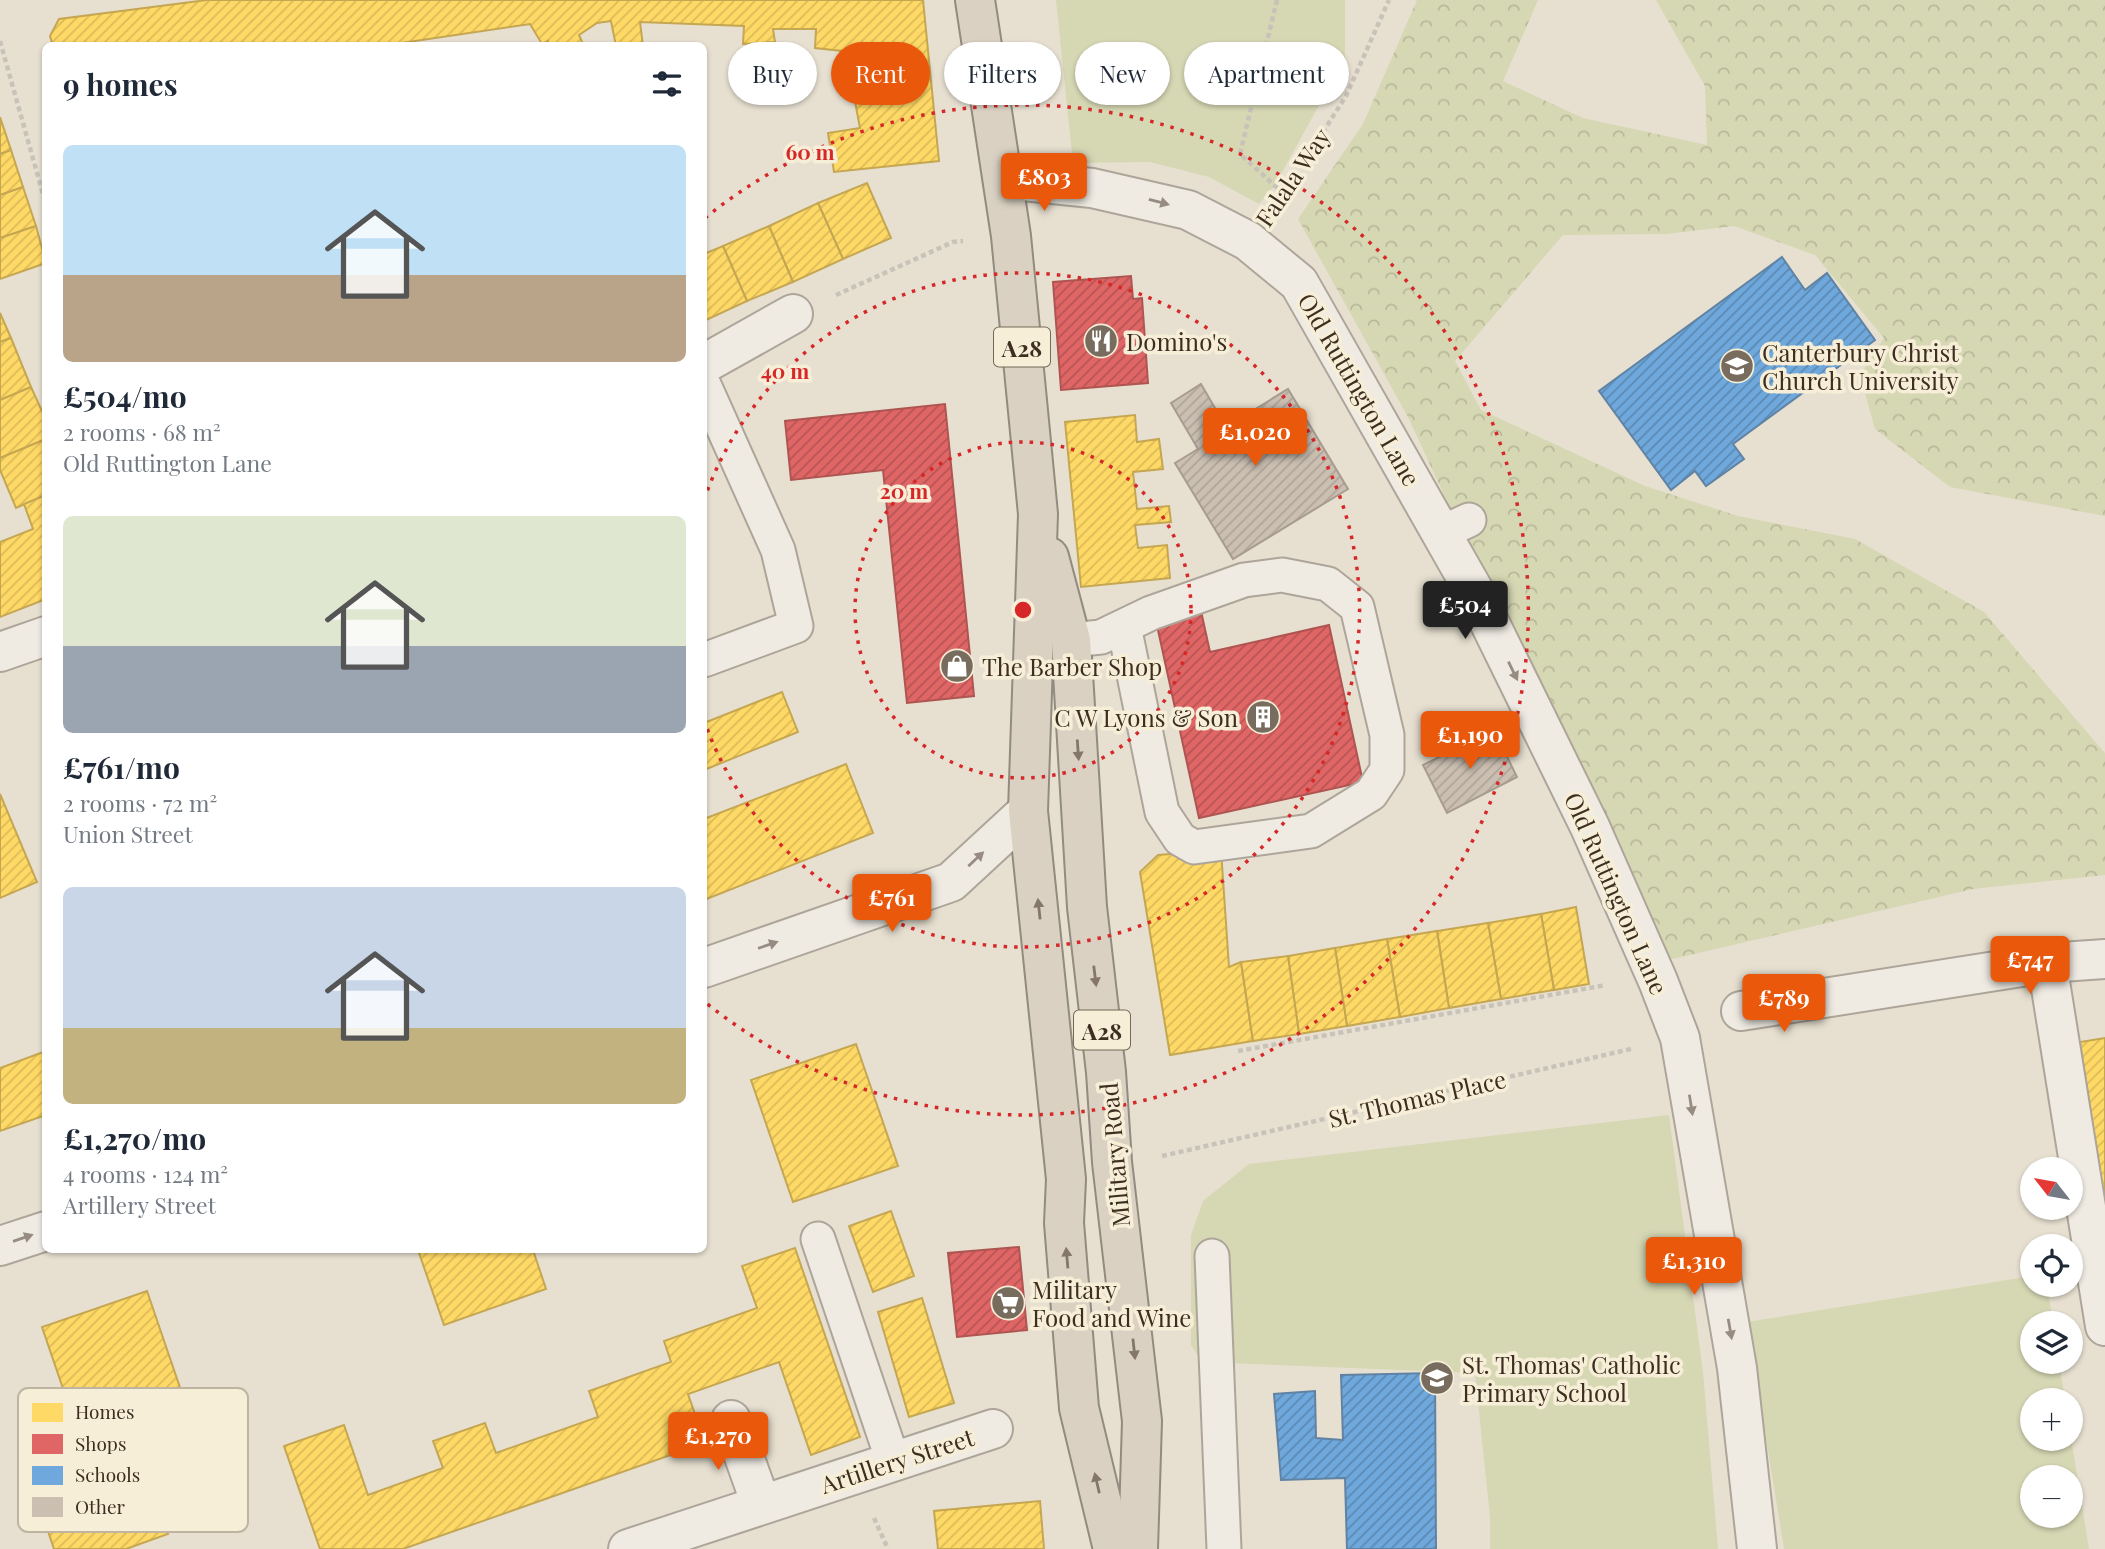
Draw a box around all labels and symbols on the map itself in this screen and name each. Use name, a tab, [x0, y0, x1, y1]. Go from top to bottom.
street label: Falala Way	[1247, 122, 1337, 232]
text: 60 m	[785, 137, 835, 165]
pin: £803	[1003, 154, 1085, 213]
one-way arrow	[1148, 197, 1170, 208]
street label: Old Ruttington Lane	[1292, 287, 1428, 491]
restaurant icon: Domino's	[1082, 322, 1120, 360]
place label: Domino's	[1126, 325, 1227, 357]
road number: A28	[994, 328, 1050, 366]
place label: Canterbury Christ Church University	[1762, 336, 1959, 396]
school or university icon: Canterbury Christ Church University	[1718, 347, 1756, 385]
text: 40 m	[761, 356, 809, 384]
pin: £1,020	[1198, 408, 1312, 468]
text: 20 m	[880, 476, 928, 504]
pin: £504	[1424, 582, 1506, 641]
centre of rings	[1011, 598, 1035, 622]
shop icon: The Barber Shop	[938, 647, 976, 685]
place label: The Barber Shop	[982, 650, 1162, 682]
one-way arrow	[1507, 661, 1518, 681]
building icon: C W Lyons & Son	[1244, 698, 1282, 736]
place label: C W Lyons & Son	[1054, 701, 1238, 733]
pin: £1,190	[1413, 712, 1527, 771]
one-way arrow	[1073, 739, 1084, 761]
street label: Old Ruttington Lane	[1558, 787, 1676, 999]
one-way arrow	[967, 852, 984, 868]
pin: £761	[851, 874, 933, 934]
one-way arrow	[1033, 898, 1044, 920]
pin: £747	[1989, 936, 2071, 996]
one-way arrow	[758, 939, 779, 950]
one-way arrow	[1090, 966, 1101, 988]
pin: £789	[1743, 974, 1825, 1034]
road number: A28	[1074, 1010, 1130, 1050]
street label: St. Thomas Place	[1325, 1062, 1509, 1134]
street label: Military Road	[1092, 1081, 1136, 1229]
one-way arrow	[1686, 1094, 1697, 1116]
north arrow	[2020, 1157, 2082, 1220]
one-way arrow	[12, 1232, 33, 1243]
pin: £1,310	[1637, 1238, 1751, 1297]
one-way arrow	[1061, 1247, 1072, 1269]
place label: Military Food and Wine	[1032, 1273, 1191, 1333]
supermarket icon: Military Food and Wine	[989, 1284, 1027, 1322]
one-way arrow	[1725, 1318, 1736, 1340]
one-way arrow	[1129, 1338, 1140, 1360]
place label: St. Thomas' Catholic Primary School	[1462, 1348, 1681, 1408]
school or university icon: St. Thomas' Catholic Primary School	[1418, 1359, 1456, 1397]
legend	[18, 1388, 248, 1532]
text: Homes	[75, 1398, 134, 1424]
pin: £1,270	[661, 1412, 775, 1472]
street label: Artillery Street	[815, 1420, 978, 1500]
text: Shops	[75, 1430, 126, 1456]
text: Schools	[75, 1461, 140, 1487]
one-way arrow	[1091, 1472, 1102, 1494]
text: Other	[75, 1493, 126, 1519]

